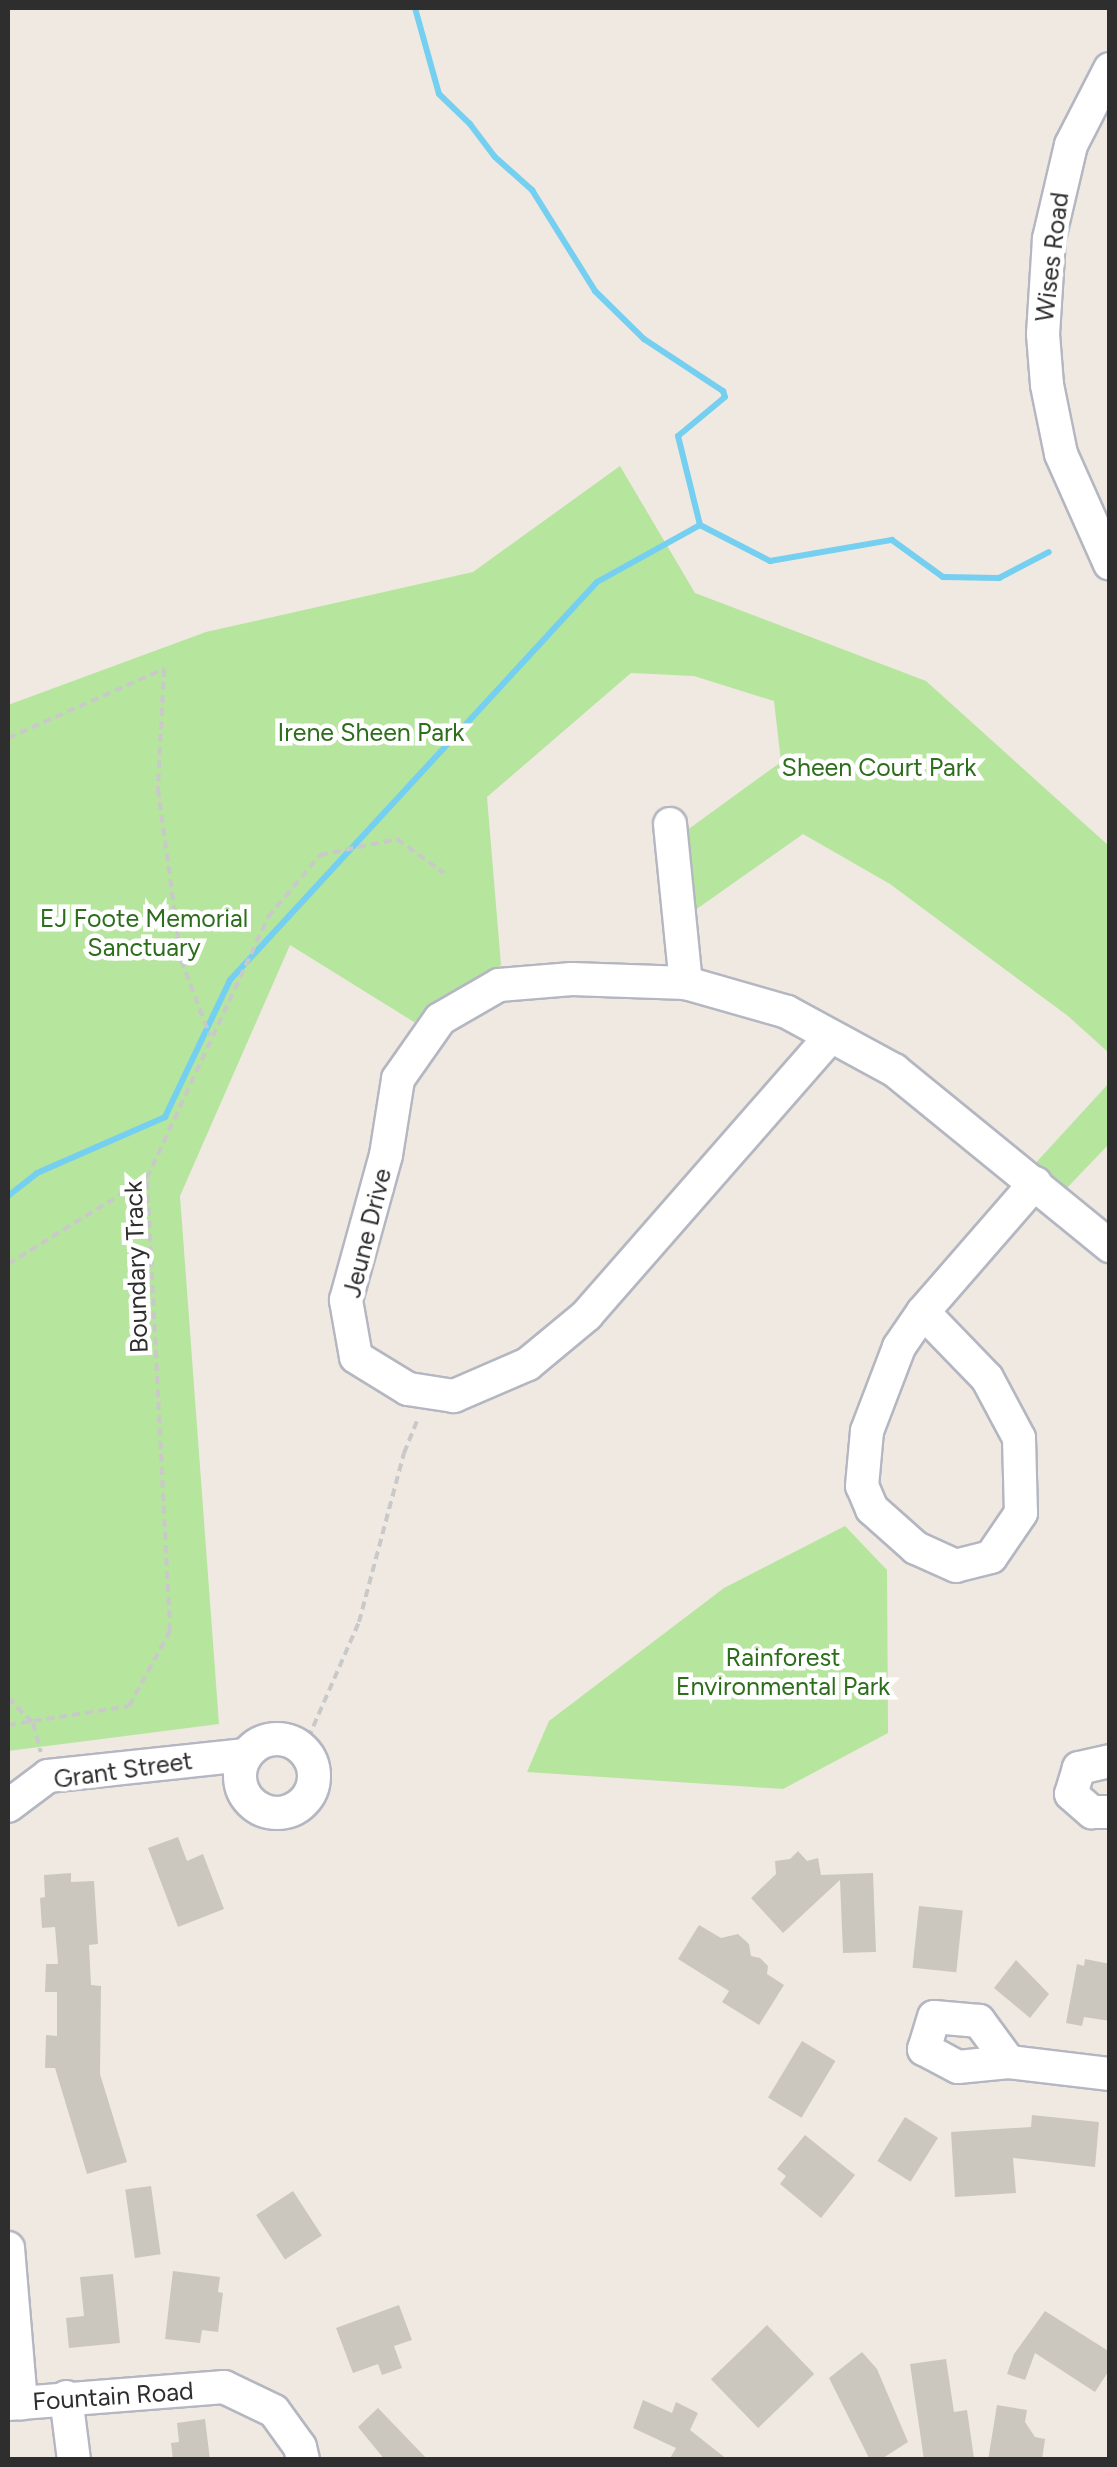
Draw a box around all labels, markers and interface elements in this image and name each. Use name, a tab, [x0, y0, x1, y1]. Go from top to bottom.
street label: Wises Road	[1029, 190, 1075, 324]
park label: Irene Sheen Park	[278, 717, 464, 747]
park label: Sheen Court Park	[782, 752, 976, 782]
park label: EJ Foote Memorial Sanctuary	[40, 904, 248, 963]
street label: Jeune Drive	[336, 1165, 398, 1301]
street label: Boundary Track	[118, 1180, 154, 1354]
park label: Rainforest Environmental Park	[676, 1643, 890, 1702]
street label: Grant Street	[52, 1745, 194, 1795]
street label: Fountain Road	[31, 2375, 195, 2417]

